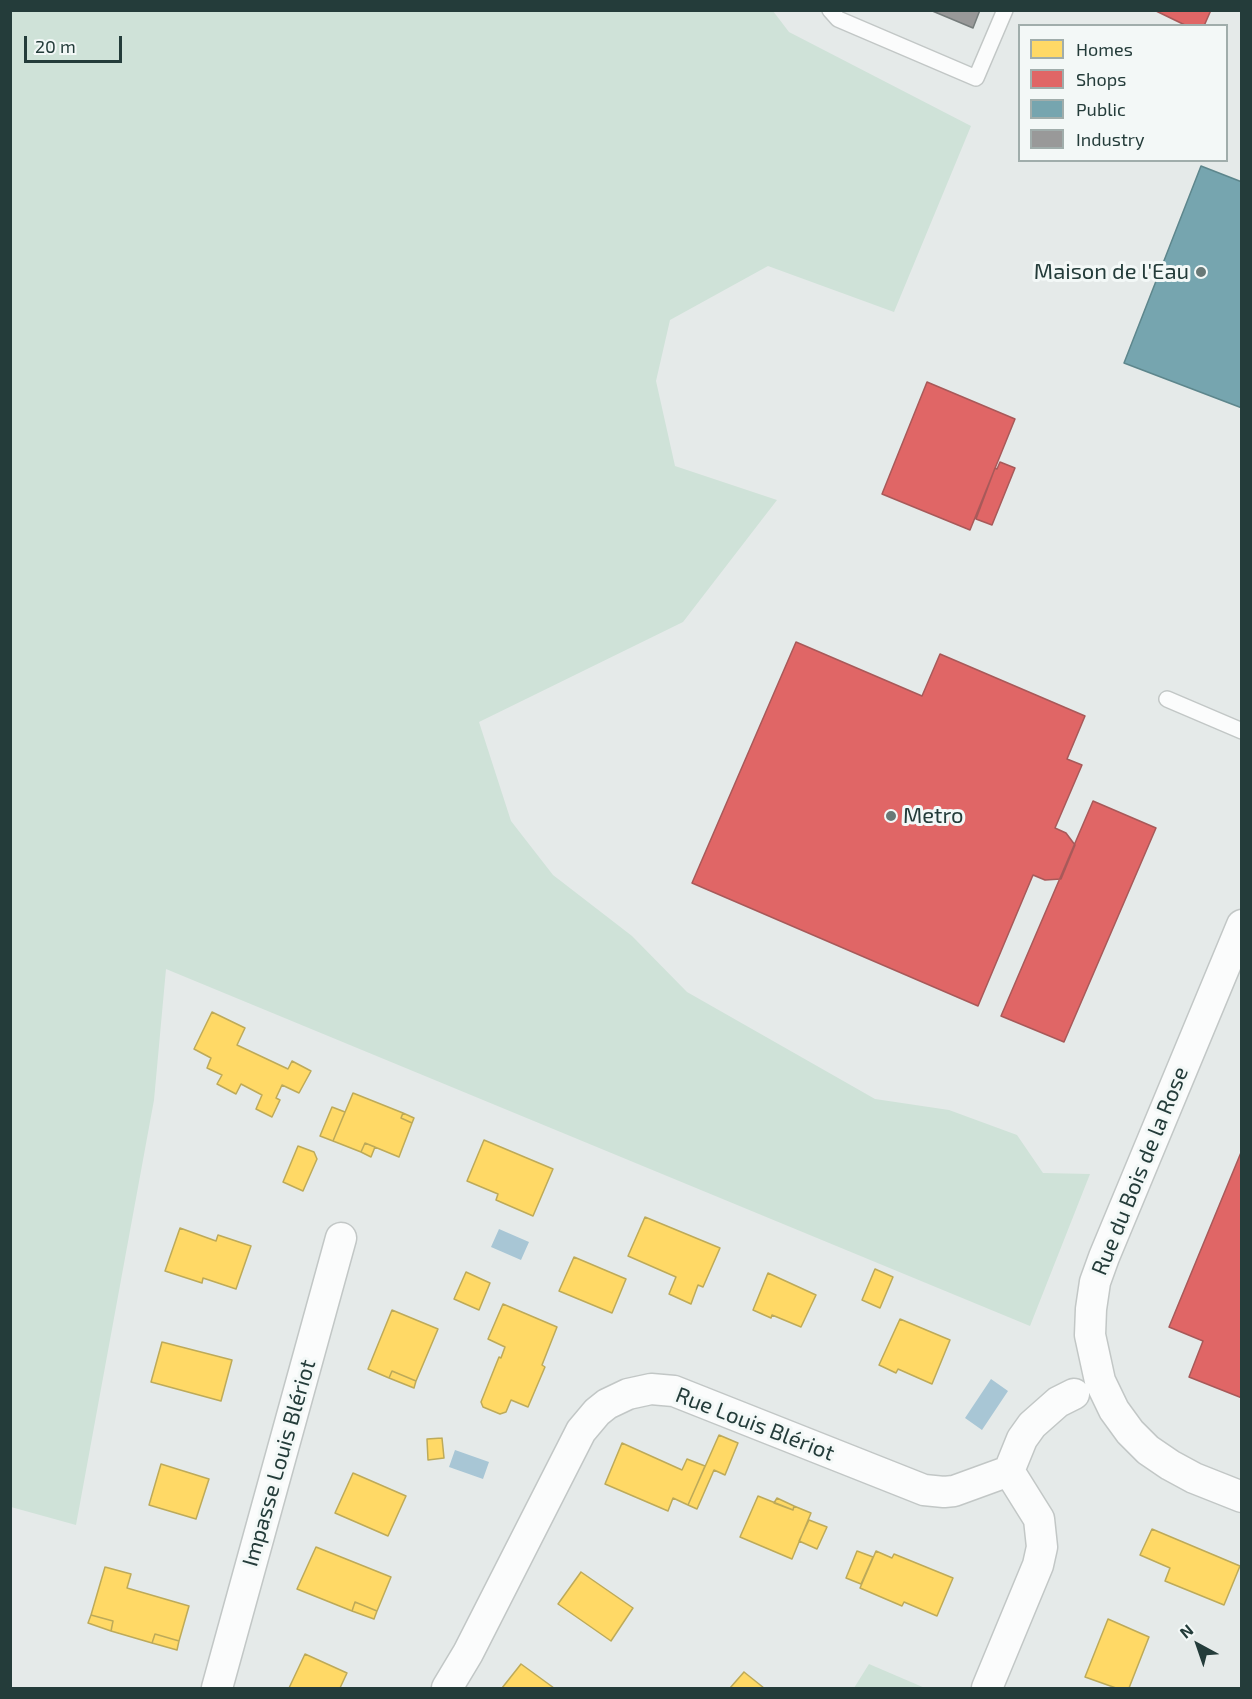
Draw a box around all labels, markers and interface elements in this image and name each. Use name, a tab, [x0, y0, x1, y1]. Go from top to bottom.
scale bar	[27, 24, 124, 62]
legend	[1018, 24, 1228, 162]
text: 20 m	[35, 35, 76, 57]
text: Homes	[1076, 38, 1133, 60]
text: Shops	[1076, 68, 1126, 90]
text: Public	[1076, 98, 1126, 120]
text: Industry	[1076, 128, 1145, 150]
place label: Maison de l'Eau	[1034, 259, 1189, 285]
marker: Maison de l'Eau	[1194, 265, 1208, 279]
place label: Metro	[903, 803, 964, 829]
marker: Metro	[884, 809, 898, 823]
street label: Rue du Bois de la Rose	[1086, 1063, 1194, 1279]
street label: Impasse Louis Blériot	[237, 1357, 321, 1569]
street label: Rue Louis Blériot	[672, 1382, 838, 1466]
north arrow	[1168, 1615, 1228, 1675]
text: N	[1176, 1620, 1197, 1642]

